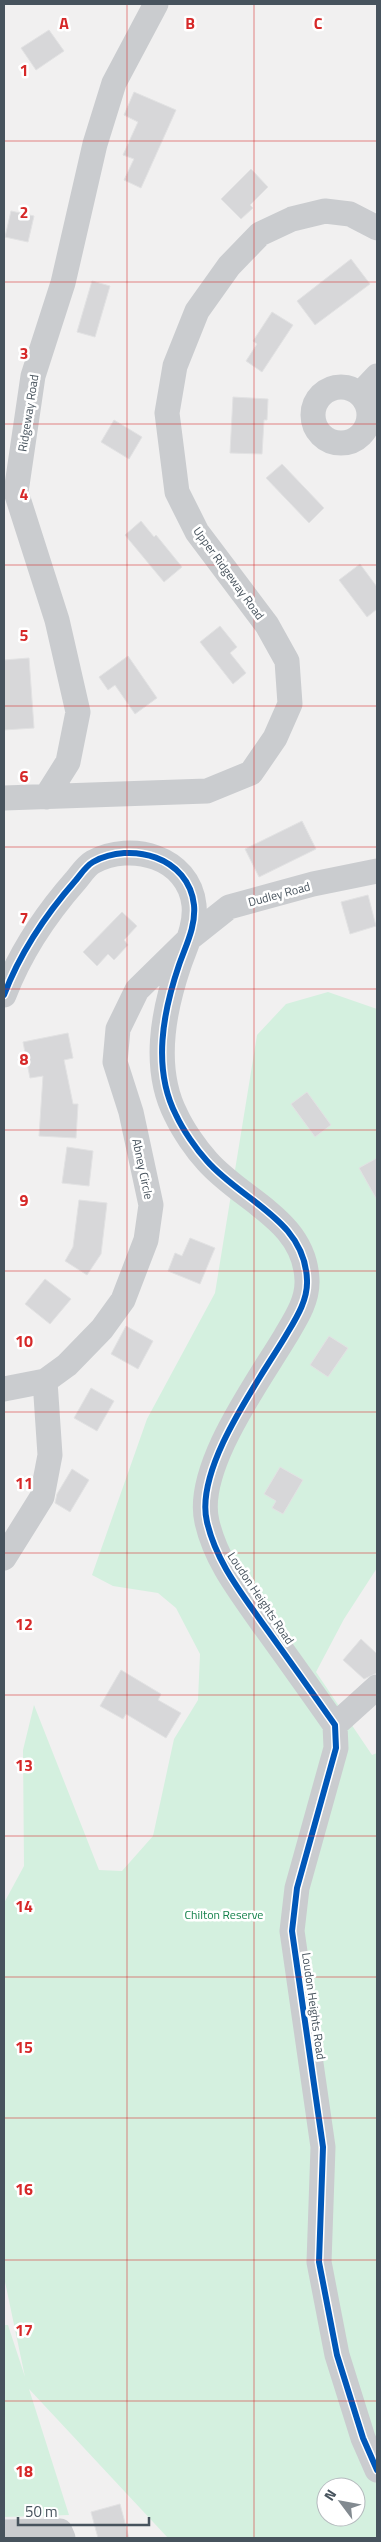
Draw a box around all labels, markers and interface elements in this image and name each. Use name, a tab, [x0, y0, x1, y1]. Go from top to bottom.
text: A	[59, 11, 69, 35]
text: B	[185, 11, 195, 35]
text: C	[314, 11, 323, 35]
text: 1	[20, 58, 28, 82]
text: 2	[20, 200, 28, 224]
text: 3	[20, 341, 28, 365]
street label: Ridgeway Road	[13, 373, 43, 453]
text: 4	[20, 482, 29, 506]
street label: Upper Ridgeway Road	[189, 522, 269, 624]
text: 5	[20, 623, 29, 647]
text: 6	[20, 764, 29, 788]
street label: Dudley Road	[246, 877, 312, 911]
text: 7	[20, 906, 28, 930]
text: 8	[20, 1047, 29, 1071]
street label: Abney Circle	[127, 1137, 159, 1201]
text: 9	[20, 1188, 29, 1212]
text: 10	[15, 1329, 33, 1353]
text: 11	[15, 1471, 33, 1495]
street label: Loudon Heights Road	[223, 1548, 299, 1648]
text: 12	[15, 1612, 33, 1636]
text: 13	[15, 1753, 33, 1777]
text: 14	[15, 1894, 33, 1918]
park label: Chilton Reserve	[185, 1905, 263, 1924]
street label: Loudon Heights Road	[297, 1951, 331, 2061]
text: 15	[15, 2035, 33, 2059]
text: 16	[15, 2177, 33, 2201]
text: 17	[15, 2318, 33, 2342]
text: 18	[15, 2459, 33, 2483]
north arrow	[316, 2477, 366, 2527]
text: N	[318, 2485, 341, 2505]
scale bar	[18, 2494, 149, 2526]
text: 50 m	[25, 2500, 58, 2523]

